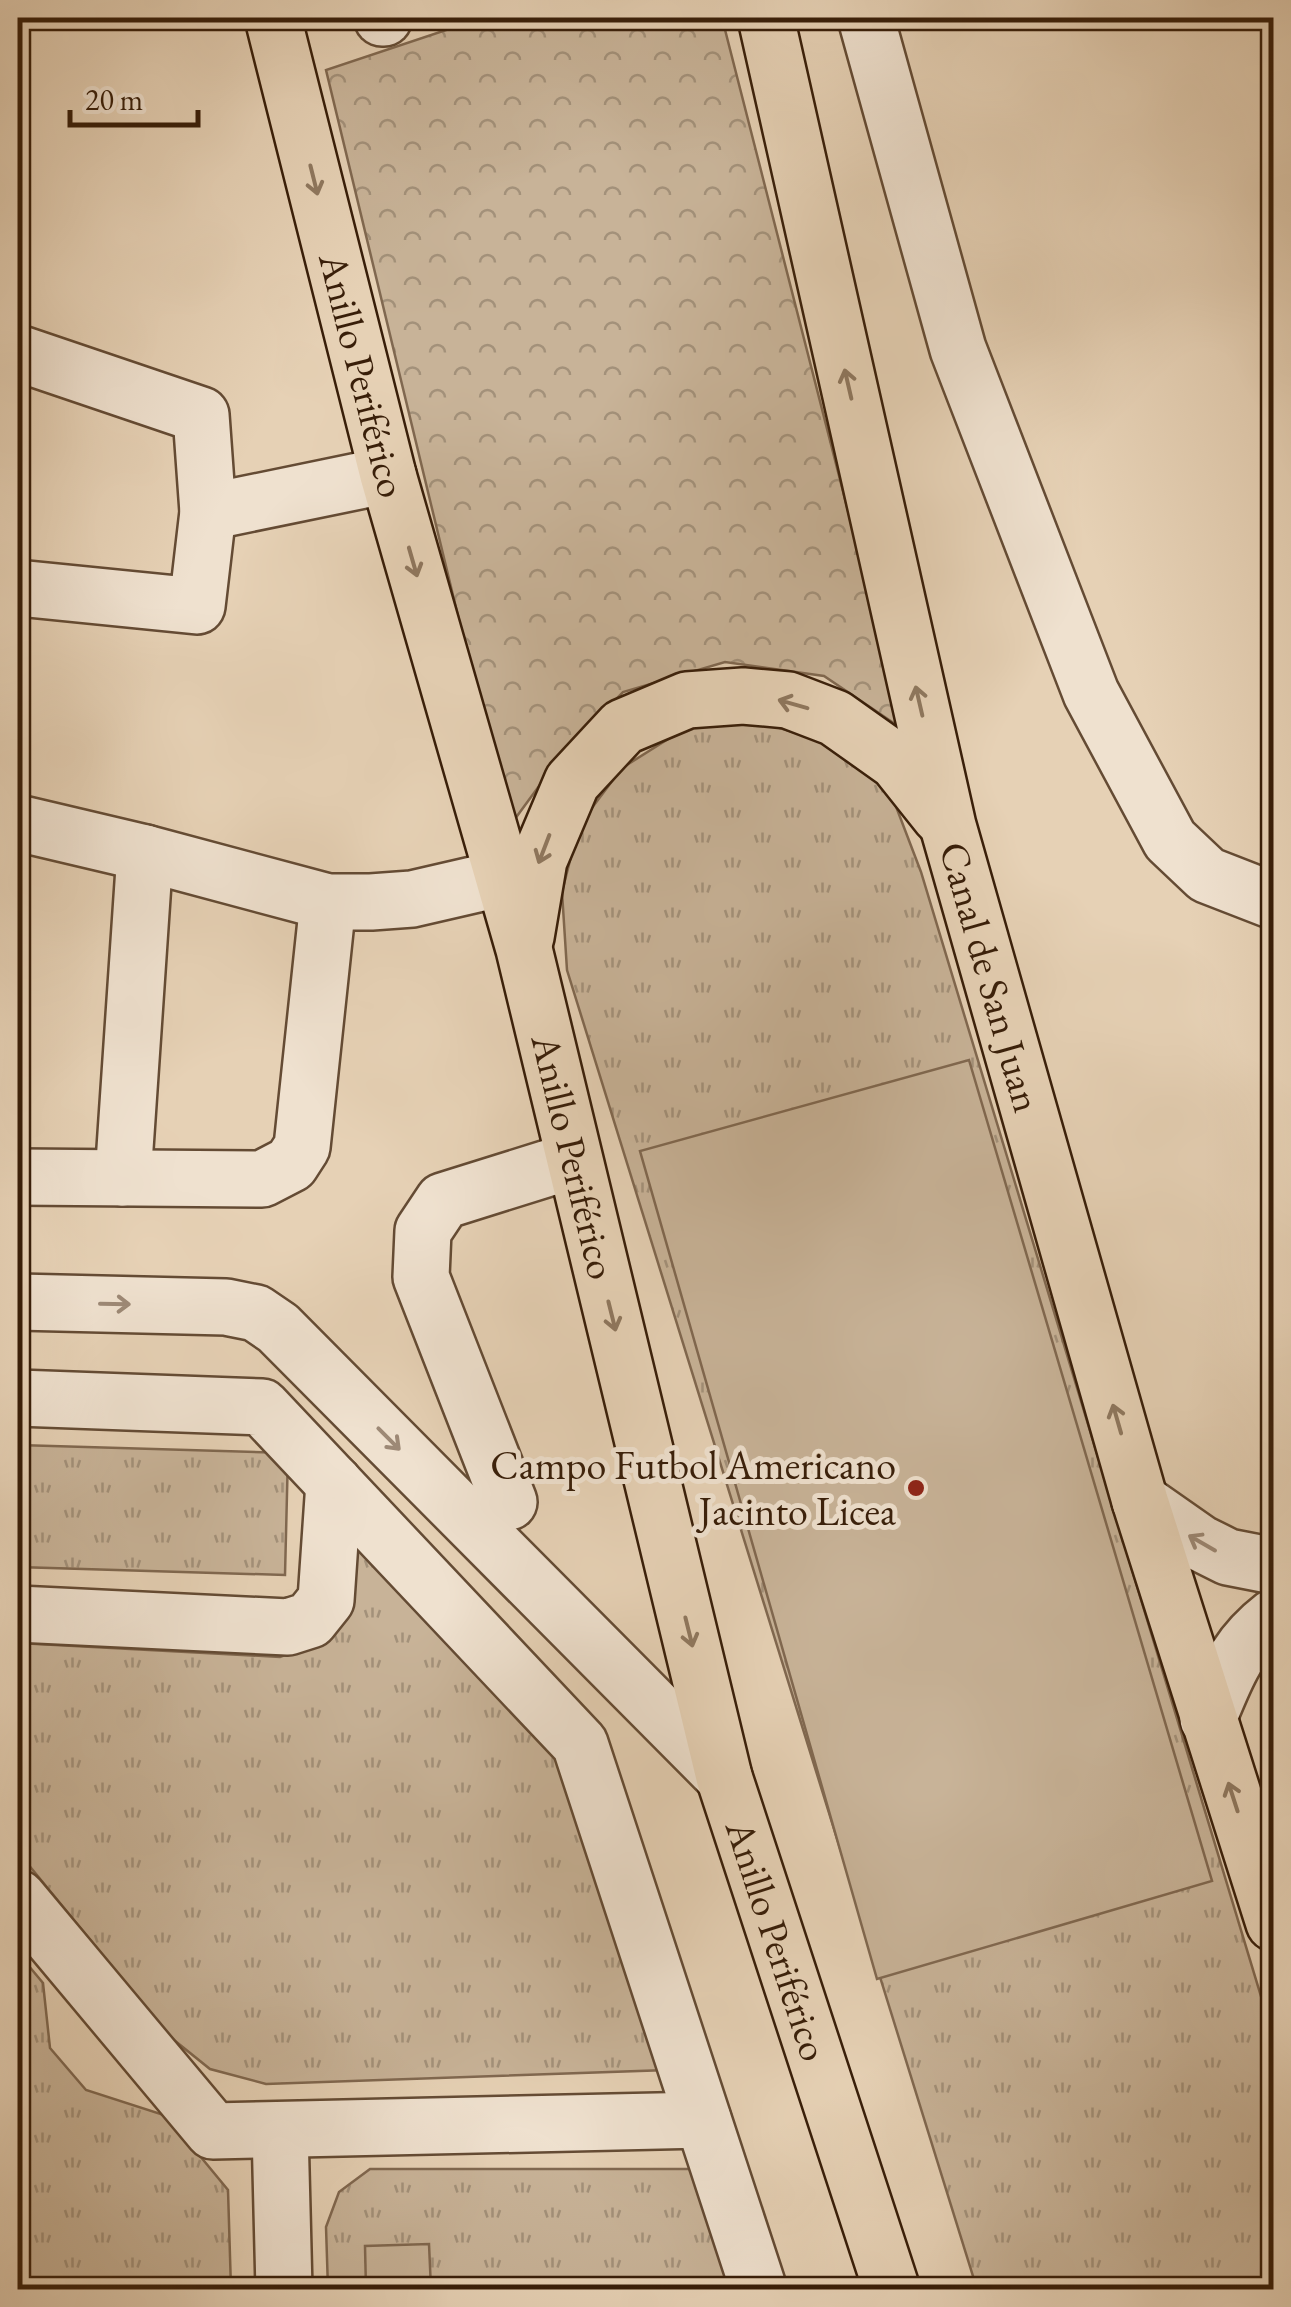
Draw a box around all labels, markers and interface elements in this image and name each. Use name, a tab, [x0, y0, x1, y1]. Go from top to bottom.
scale bar	[70, 65, 198, 127]
text: 20 m	[85, 80, 143, 119]
one-way arrow	[306, 163, 324, 195]
street label: Anillo Periférico	[307, 246, 419, 503]
one-way arrow	[838, 369, 856, 401]
one-way arrow	[405, 546, 423, 577]
one-way arrow	[909, 686, 927, 718]
one-way arrow	[778, 694, 810, 712]
one-way arrow	[534, 833, 552, 864]
street label: Canal de San Juan	[928, 836, 1054, 1118]
street label: Anillo Periférico	[519, 1028, 629, 1284]
one-way arrow	[98, 1295, 130, 1314]
one-way arrow	[604, 1299, 622, 1331]
one-way arrow	[1106, 1404, 1125, 1435]
one-way arrow	[376, 1427, 400, 1451]
place label: Campo Futbol Americano Jacinto Licea	[490, 1439, 896, 1537]
marker: Campo Futbol Americano Jacinto Licea	[905, 1477, 927, 1499]
one-way arrow	[1189, 1533, 1217, 1553]
one-way arrow	[681, 1615, 699, 1647]
one-way arrow	[1222, 1781, 1240, 1813]
street label: Anillo Periférico	[713, 1812, 841, 2067]

